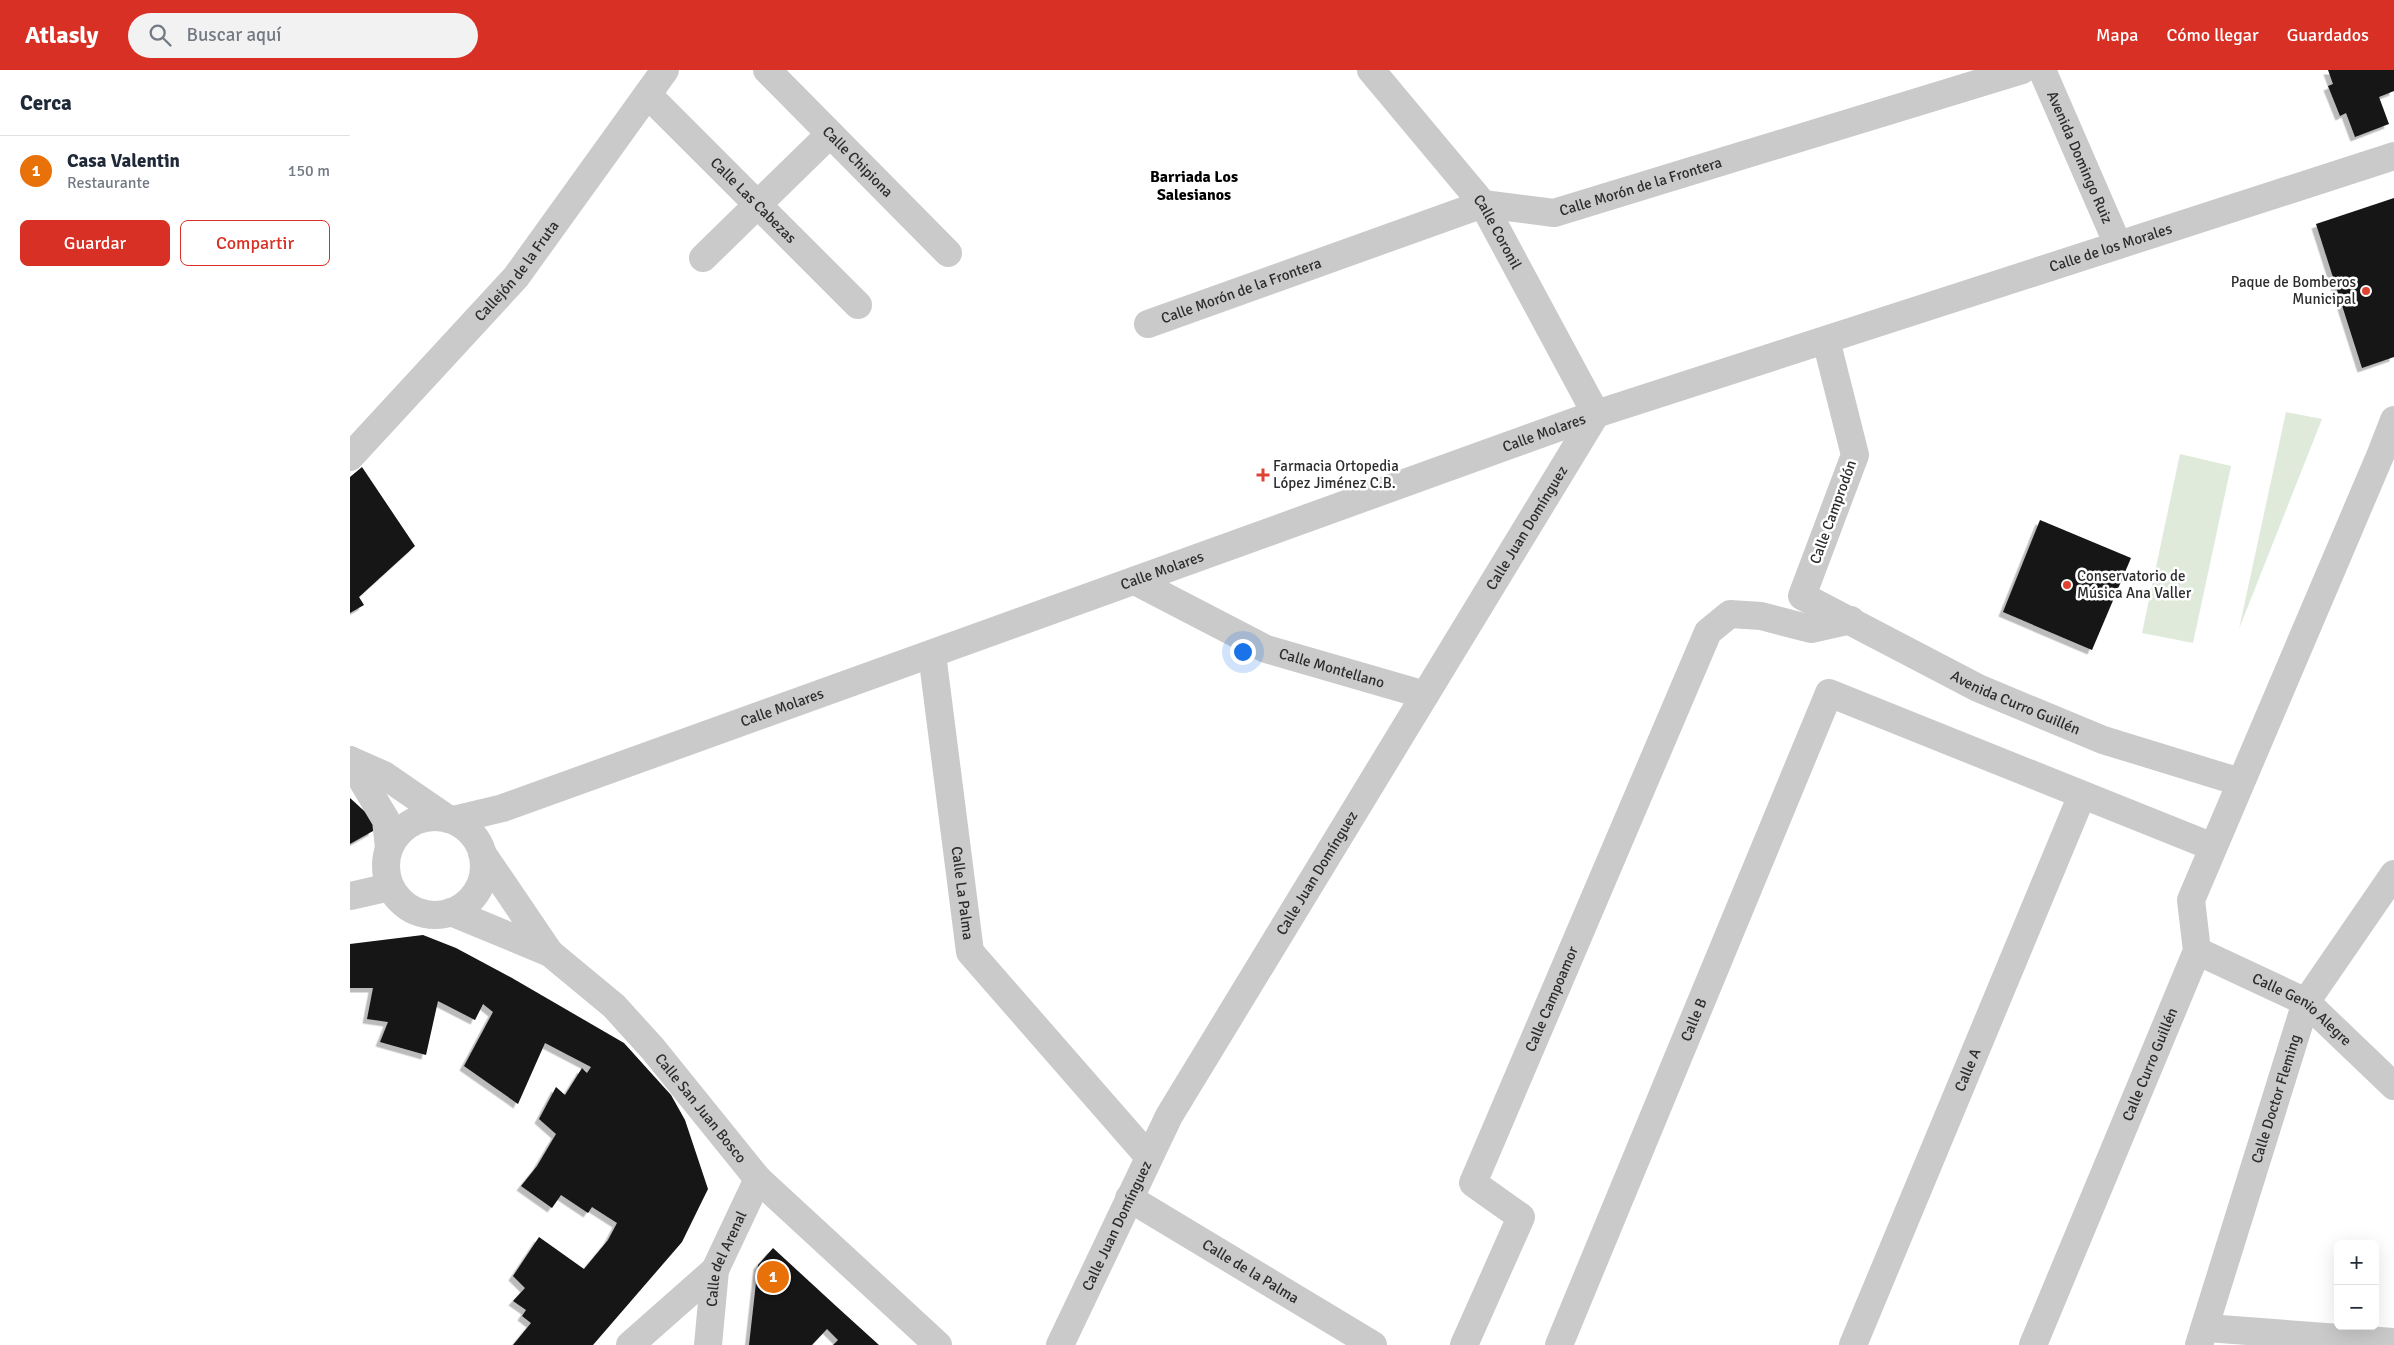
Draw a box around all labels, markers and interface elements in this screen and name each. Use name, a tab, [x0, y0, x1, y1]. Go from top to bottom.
search box	[128, 13, 478, 58]
text: Atlasly	[25, 20, 98, 50]
icon: search	[146, 21, 174, 49]
text: Buscar aquí	[186, 23, 282, 47]
text: Mapa	[2096, 24, 2138, 46]
text: Cómo llegar	[2166, 24, 2259, 46]
text: Guardados	[2287, 24, 2369, 46]
street label: Avenida Domingo Ruiz	[2043, 88, 2117, 226]
text: Cerca	[20, 90, 72, 116]
street label: Calle Chipiona	[819, 122, 897, 201]
text: Casa Valentin	[67, 149, 180, 173]
street label: Calle Morón de la Frontera	[1557, 153, 1724, 220]
street label: Calle Las Cabezas	[707, 154, 800, 247]
text: 1	[32, 161, 40, 181]
text: 150 m	[288, 161, 330, 181]
district label: Barriada Los Salesianos	[1150, 167, 1238, 205]
text: Restaurante	[67, 173, 150, 193]
street label: Calle Coronil	[1470, 191, 1525, 272]
street label: Callejón de la Fruta	[471, 217, 563, 325]
street label: Calle de los Morales	[2047, 219, 2175, 276]
button: Guardar	[20, 220, 170, 266]
button: Compartir	[180, 220, 330, 266]
street label: Calle Morón de la Frontera	[1159, 254, 1324, 328]
place label: Paque de Bomberos Municipal	[2231, 273, 2356, 308]
marker: Paque de Bomberos Municipal	[2360, 285, 2372, 297]
street label: Calle Molares	[1500, 409, 1589, 456]
place label: Farmacia Ortopedia López Jiménez C.B.	[1273, 457, 1399, 492]
street label: Calle Camprodón	[1806, 458, 1860, 566]
street label: Calle Juan Domínguez	[1482, 462, 1571, 593]
marker: Farmacia Ortopedia López Jiménez C.B.	[1257, 469, 1269, 481]
street label: Calle Molares	[1118, 547, 1207, 594]
place label: Conservatorio de Música Ana Valler	[2077, 567, 2192, 602]
marker: Conservatorio de Música Ana Valler	[2061, 579, 2073, 591]
your location	[1230, 639, 1256, 665]
street label: Calle Montellano	[1277, 644, 1387, 692]
street label: Avenida Curro Guillén	[1948, 666, 2083, 739]
street label: Calle Molares	[738, 684, 827, 731]
street label: Calle Juan Domínguez	[1272, 807, 1362, 938]
street label: Calle La Palma	[948, 845, 977, 941]
street label: Calle Campoamor	[1521, 943, 1582, 1055]
street label: Calle Genio Alegre	[2249, 969, 2355, 1050]
street label: Calle B	[1677, 996, 1711, 1044]
street label: Calle Curro Guillén	[2118, 1005, 2181, 1124]
street label: Calle Doctor Fleming	[2247, 1032, 2304, 1165]
street label: Calle A	[1951, 1046, 1985, 1094]
street label: Calle San Juan Bosco	[651, 1050, 750, 1167]
street label: Calle Juan Domínguez	[1078, 1158, 1156, 1294]
street label: Calle del Arenal	[703, 1208, 751, 1308]
street label: Calle de la Palma	[1199, 1235, 1302, 1307]
map controls	[2334, 1240, 2379, 1330]
button: +	[2334, 1240, 2379, 1285]
pin: 1	[757, 1258, 789, 1296]
button: −	[2334, 1285, 2379, 1330]

